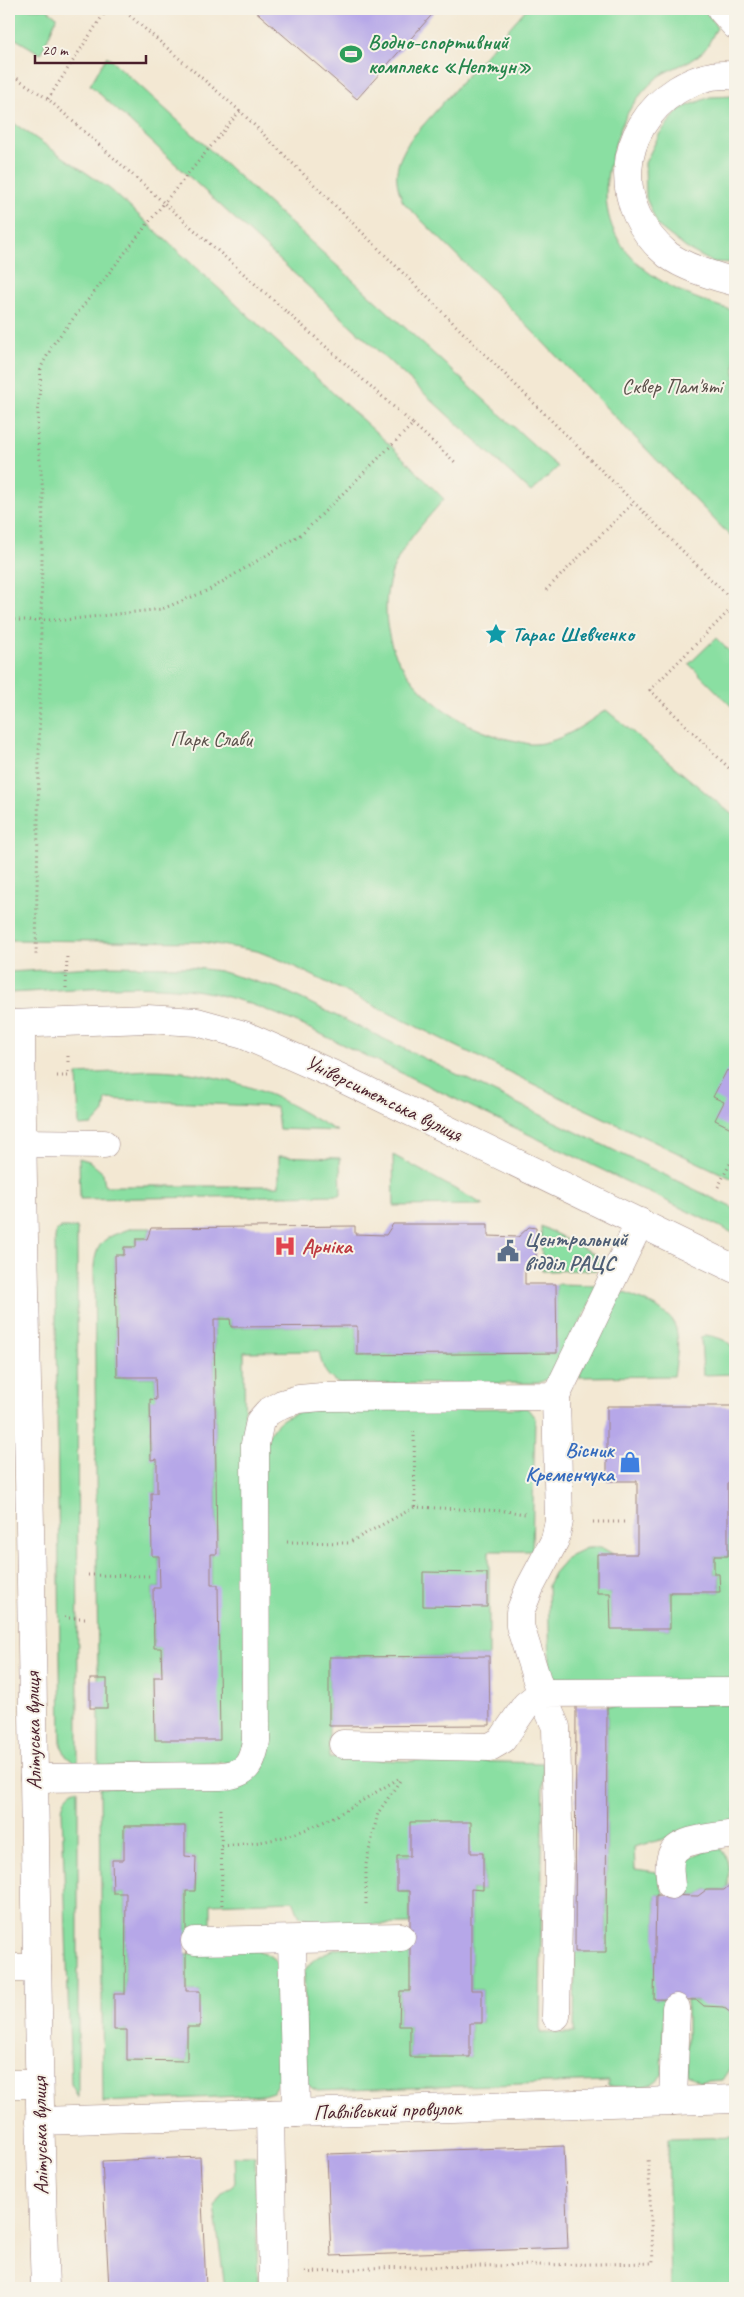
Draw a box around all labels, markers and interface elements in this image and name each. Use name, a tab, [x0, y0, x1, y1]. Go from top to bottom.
place label: Водно-спортивний комплекс «Нептун»	[368, 29, 531, 80]
scale bar	[35, 32, 146, 64]
text: 20 m	[42, 41, 69, 60]
sports icon: Водно-спортивний комплекс «Нептун»	[338, 41, 364, 67]
park label: Сквер Пам'яті	[622, 373, 725, 399]
place icon: Тарас Шевченко	[483, 621, 509, 647]
place label: Тарас Шевченко	[512, 621, 637, 647]
park label: Парк Слави	[170, 726, 254, 752]
street label: Університетська вулиця	[301, 1049, 468, 1148]
place label: Центральний відділ РАЦС	[524, 1226, 629, 1276]
hospital icon: Арніка	[272, 1233, 298, 1259]
place label: Арніка	[302, 1233, 353, 1259]
public building icon: Центральний відділ РАЦС	[495, 1238, 521, 1264]
place label: Вісник Кременчука	[525, 1437, 616, 1487]
shop icon: Вісник Кременчука	[617, 1449, 643, 1475]
street label: Алітуська вулиця	[19, 1670, 47, 1790]
street label: Алітуська вулиця	[26, 2075, 54, 2195]
street label: Павлівський провулок	[313, 2094, 463, 2126]

